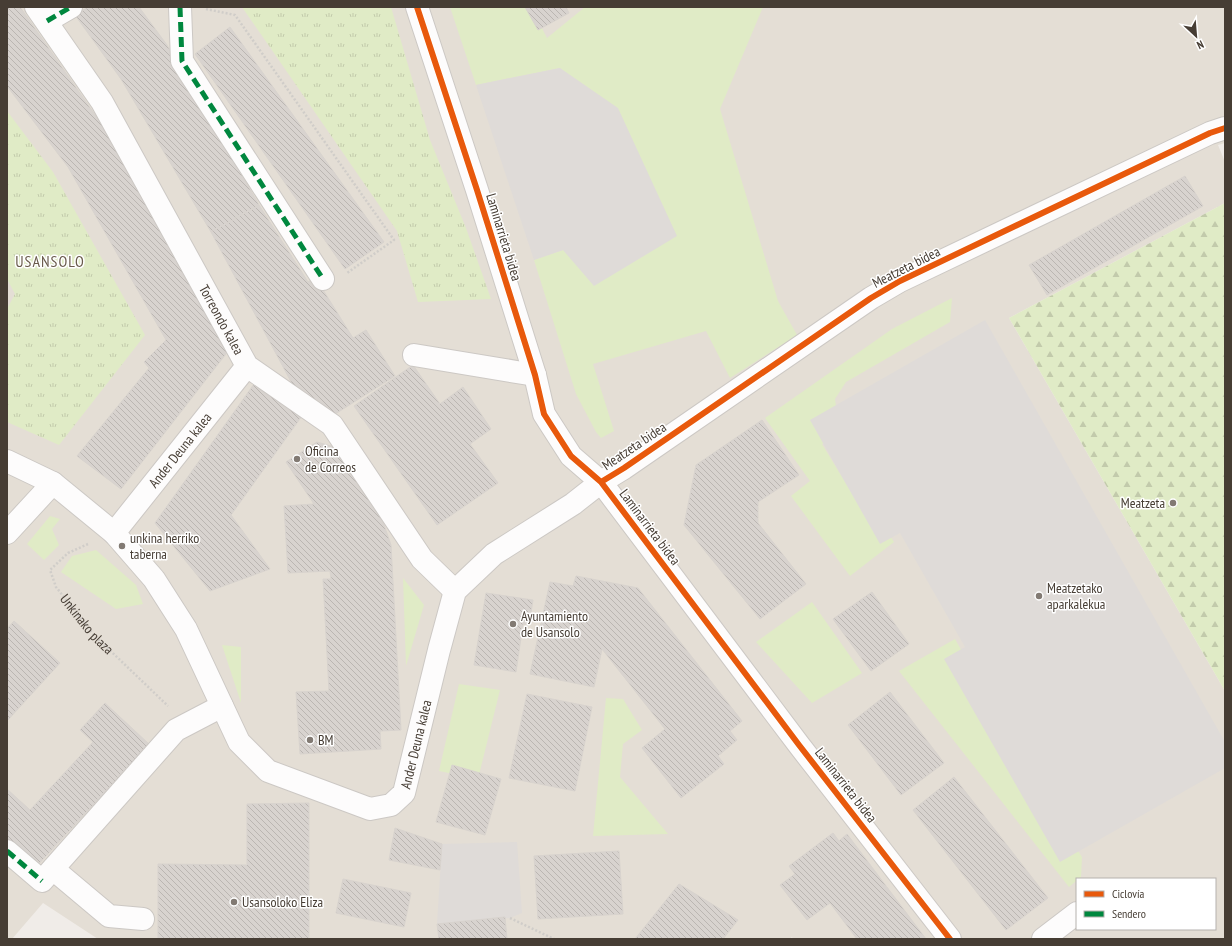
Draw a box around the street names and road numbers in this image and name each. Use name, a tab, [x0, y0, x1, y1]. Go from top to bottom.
street label: Laminarrieta bidea	[482, 191, 526, 283]
street label: Meatzeta bidea	[869, 242, 943, 292]
street label: Torreondo kalea	[195, 281, 248, 358]
street label: Ander Deuna kalea	[145, 409, 215, 491]
street label: Meatzeta bidea	[598, 418, 670, 474]
street label: Laminarrieta bidea	[616, 485, 684, 569]
street label: Unkinako plaza	[56, 590, 117, 658]
street label: Ander Deuna kalea	[396, 698, 435, 791]
street label: Laminarrieta bidea	[811, 744, 881, 826]

